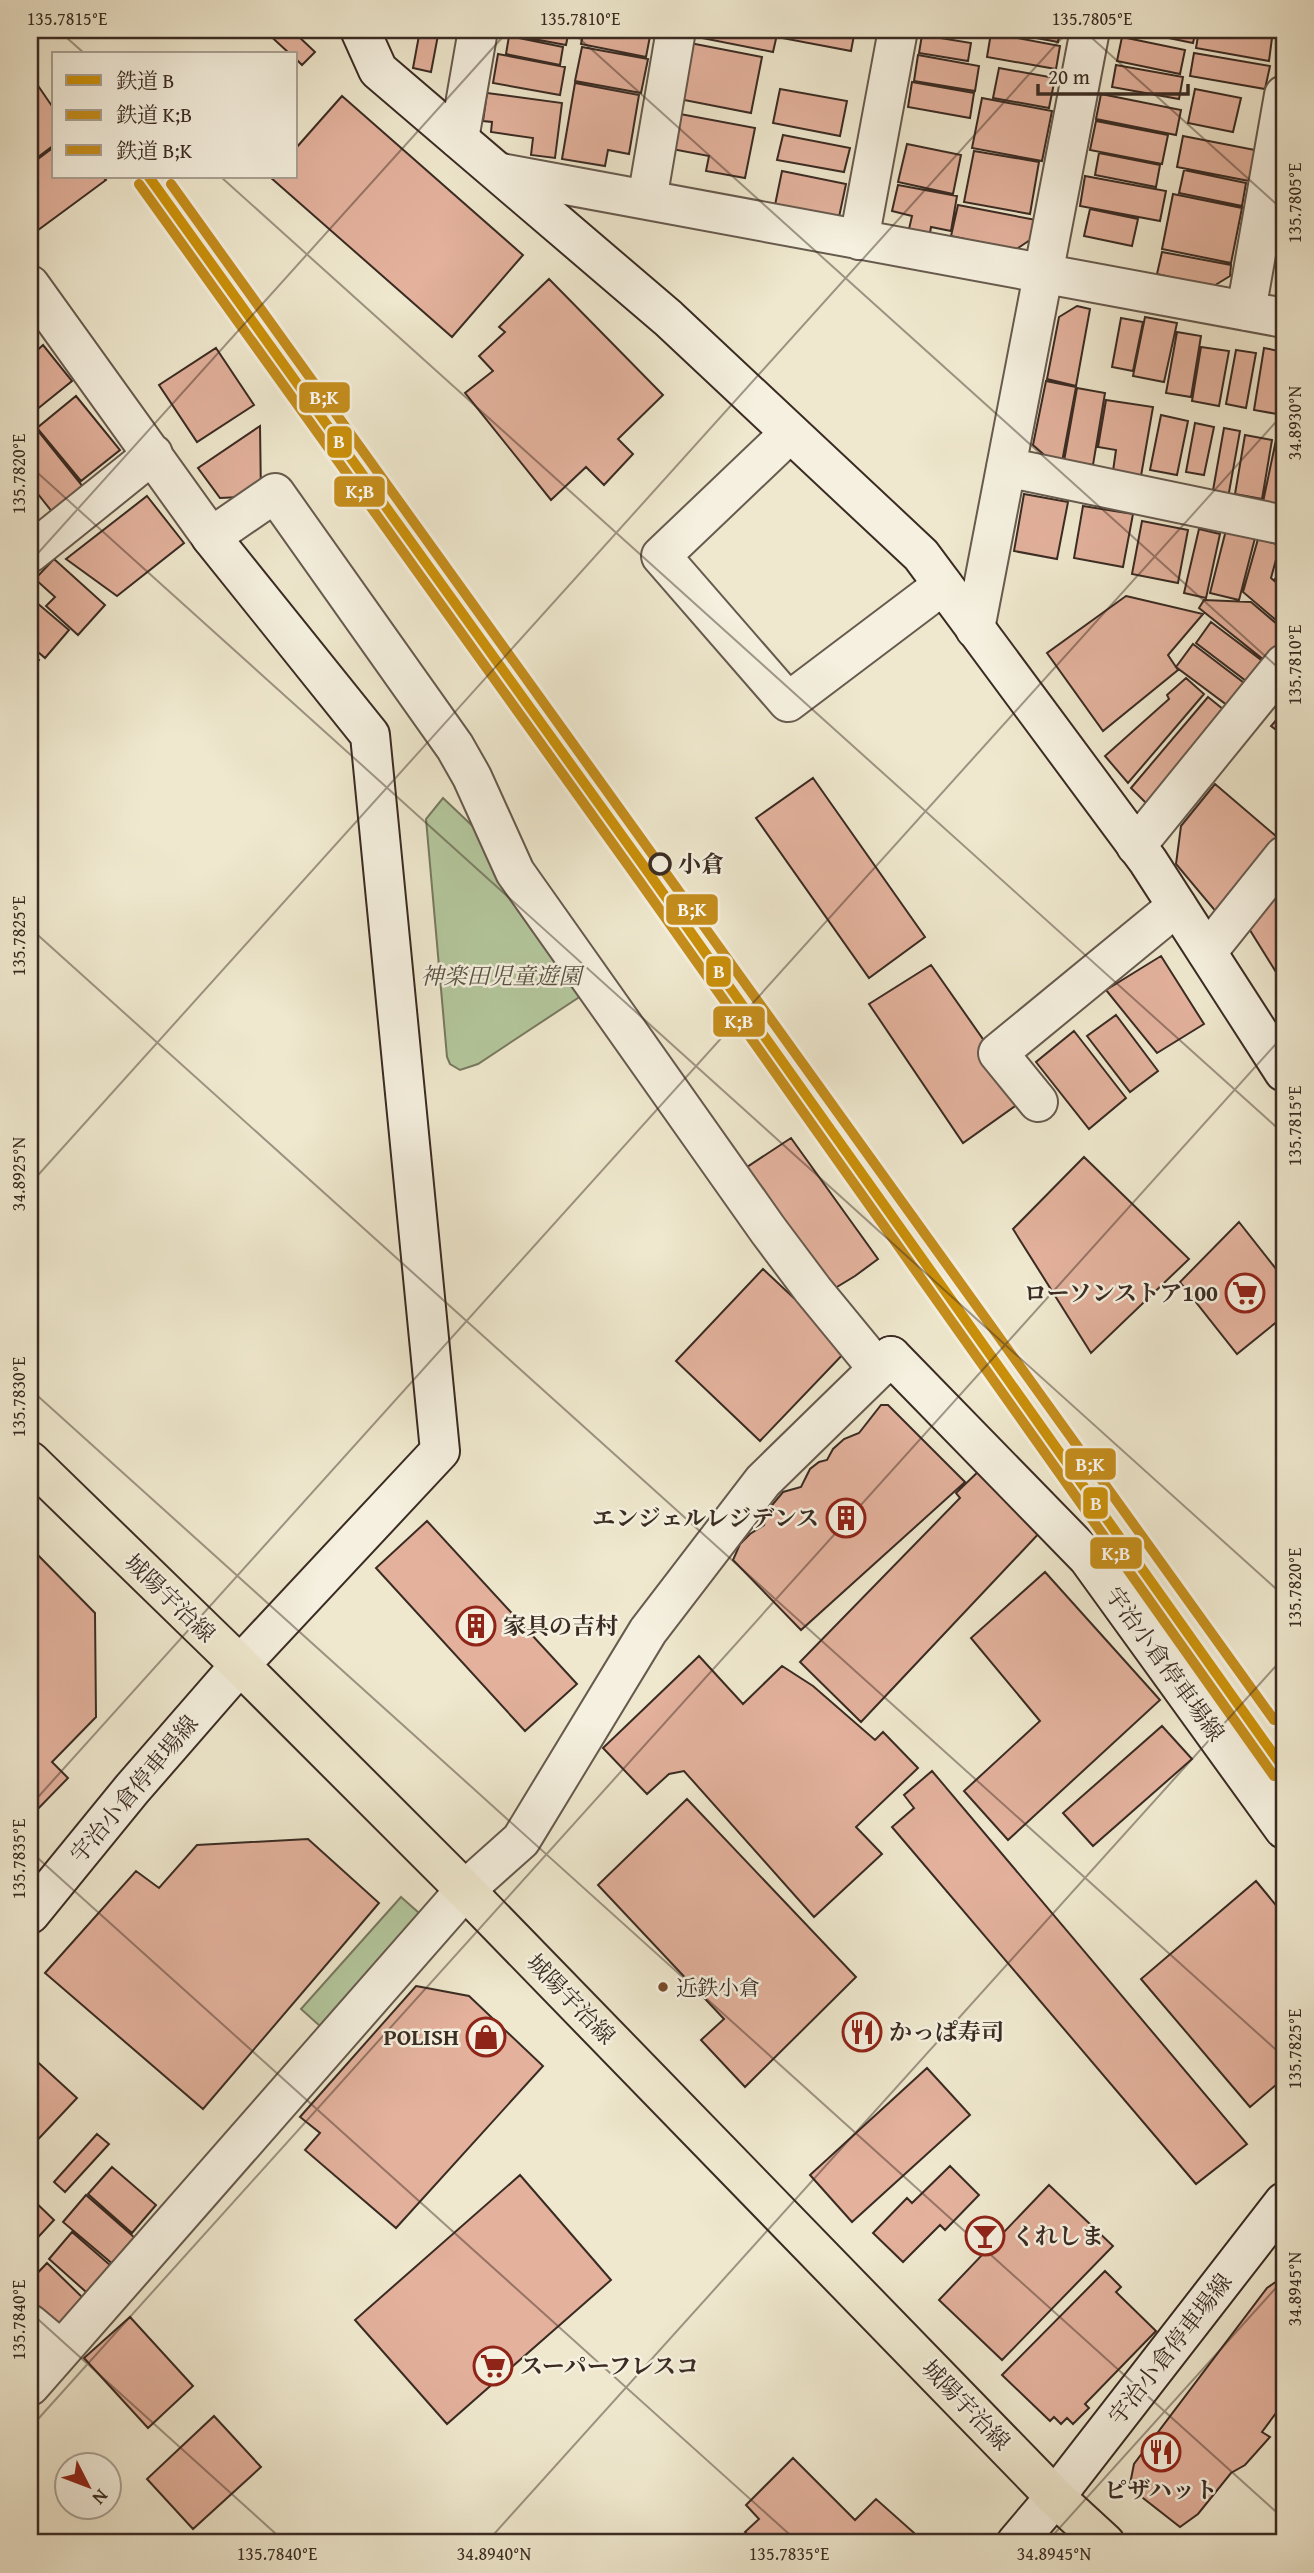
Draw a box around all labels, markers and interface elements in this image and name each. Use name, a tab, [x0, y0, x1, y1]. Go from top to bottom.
text: 135.7815°E	[27, 5, 107, 32]
text: 135.7810°E	[540, 5, 620, 32]
text: 135.7805°E	[1052, 5, 1132, 32]
legend	[52, 52, 298, 178]
scale bar	[1038, 52, 1188, 96]
text: 20 m	[1048, 61, 1090, 92]
text: 鉄道 B	[116, 65, 175, 96]
text: 鉄道 K;B	[116, 99, 192, 130]
text: 鉄道 B;K	[116, 135, 193, 166]
text: 135.7805°E	[1281, 163, 1308, 243]
line badge: B;K	[298, 381, 351, 414]
text: B;K	[309, 383, 339, 411]
text: 34.8930°N	[1281, 385, 1308, 460]
line badge: B	[326, 425, 353, 459]
text: B	[333, 427, 345, 455]
text: 135.7820°E	[5, 434, 32, 514]
line badge: K;B	[333, 475, 386, 508]
text: K;B	[345, 477, 375, 505]
text: 135.7810°E	[1281, 625, 1308, 705]
place label: 小倉	[678, 847, 724, 880]
marker: 小倉	[649, 853, 671, 875]
line badge: B;K	[665, 893, 719, 926]
text: B;K	[677, 895, 707, 923]
text: 135.7825°E	[5, 896, 32, 976]
line badge: B	[705, 955, 732, 988]
text: B	[713, 957, 725, 985]
park label: 神楽田児童遊園	[421, 959, 586, 992]
line badge: K;B	[712, 1005, 766, 1038]
text: K;B	[724, 1007, 754, 1035]
text: 135.7815°E	[1281, 1086, 1308, 1166]
text: 34.8925°N	[5, 1136, 32, 1211]
supermarket icon: ローソンストア100	[1224, 1272, 1266, 1314]
place label: ローソンストア100	[1024, 1276, 1218, 1309]
text: 135.7830°E	[5, 1357, 32, 1437]
line badge: B;K	[1064, 1447, 1117, 1481]
text: B;K	[1075, 1450, 1105, 1478]
line badge: B	[1082, 1486, 1109, 1520]
text: B	[1090, 1489, 1102, 1517]
building icon: エンジェルレジデンス	[825, 1497, 867, 1539]
place label: エンジェルレジデンス	[592, 1501, 819, 1534]
line badge: K;B	[1089, 1536, 1143, 1570]
text: K;B	[1101, 1539, 1131, 1567]
street label: 城陽宇治線	[118, 1546, 223, 1649]
text: 135.7820°E	[1281, 1548, 1308, 1628]
street label: 宇治小倉停車場線	[1098, 1580, 1233, 1748]
building icon: 家具の吉村	[455, 1605, 497, 1647]
place label: 家具の吉村	[503, 1609, 618, 1642]
street label: 宇治小倉停車場線	[62, 1708, 205, 1870]
text: 135.7835°E	[5, 1819, 32, 1899]
street label: 城陽宇治線	[520, 1946, 623, 2051]
place label: 近鉄小倉	[676, 1972, 760, 2003]
marker: 近鉄小倉	[656, 1980, 670, 1994]
text: 135.7825°E	[1281, 2009, 1308, 2089]
restaurant icon: かっぱ寿司	[841, 2011, 883, 2053]
place label: かっぱ寿司	[889, 2015, 1004, 2048]
shop icon: POLISH	[465, 2016, 507, 2058]
place label: POLISH	[383, 2020, 459, 2053]
bar icon: くれしま	[964, 2215, 1006, 2257]
place label: くれしま	[1012, 2219, 1104, 2252]
text: 34.8945°N	[1281, 2251, 1308, 2326]
street label: 宇治小倉停車場線	[1100, 2266, 1239, 2431]
text: 135.7840°E	[5, 2280, 32, 2360]
supermarket icon: スーパーフレスコ	[472, 2345, 514, 2387]
place label: スーパーフレスコ	[520, 2349, 699, 2382]
street label: 城陽宇治線	[915, 2352, 1018, 2457]
restaurant icon: ピザハット	[1140, 2431, 1182, 2473]
north arrow	[52, 2450, 122, 2520]
place label: ピザハット	[1104, 2473, 1218, 2506]
text: N	[86, 2483, 115, 2512]
text: 135.7840°E	[237, 2540, 317, 2567]
text: 34.8940°N	[457, 2540, 532, 2567]
text: 135.7835°E	[749, 2540, 829, 2567]
text: 34.8945°N	[1017, 2540, 1092, 2567]

